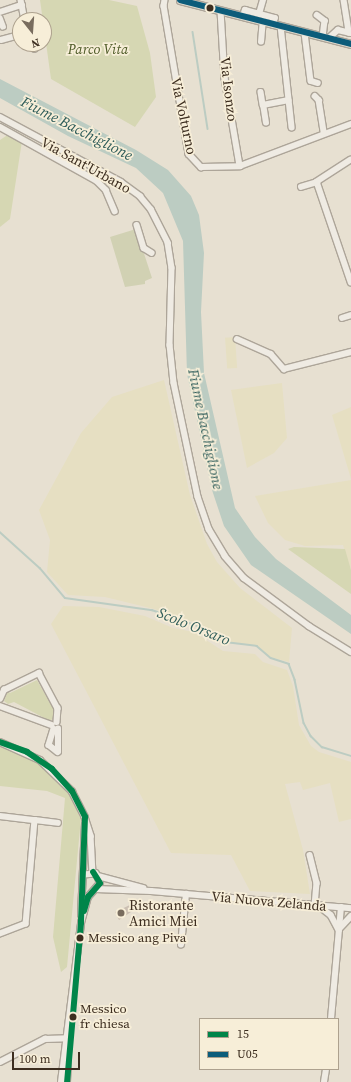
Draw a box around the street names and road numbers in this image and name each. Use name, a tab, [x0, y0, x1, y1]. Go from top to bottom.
street label: Via Isonzo	[217, 56, 241, 122]
street label: Via Volturno	[168, 76, 200, 156]
street label: Via Sant'Urbano	[38, 133, 134, 197]
street label: Via Nuova Zelanda	[211, 888, 327, 914]

